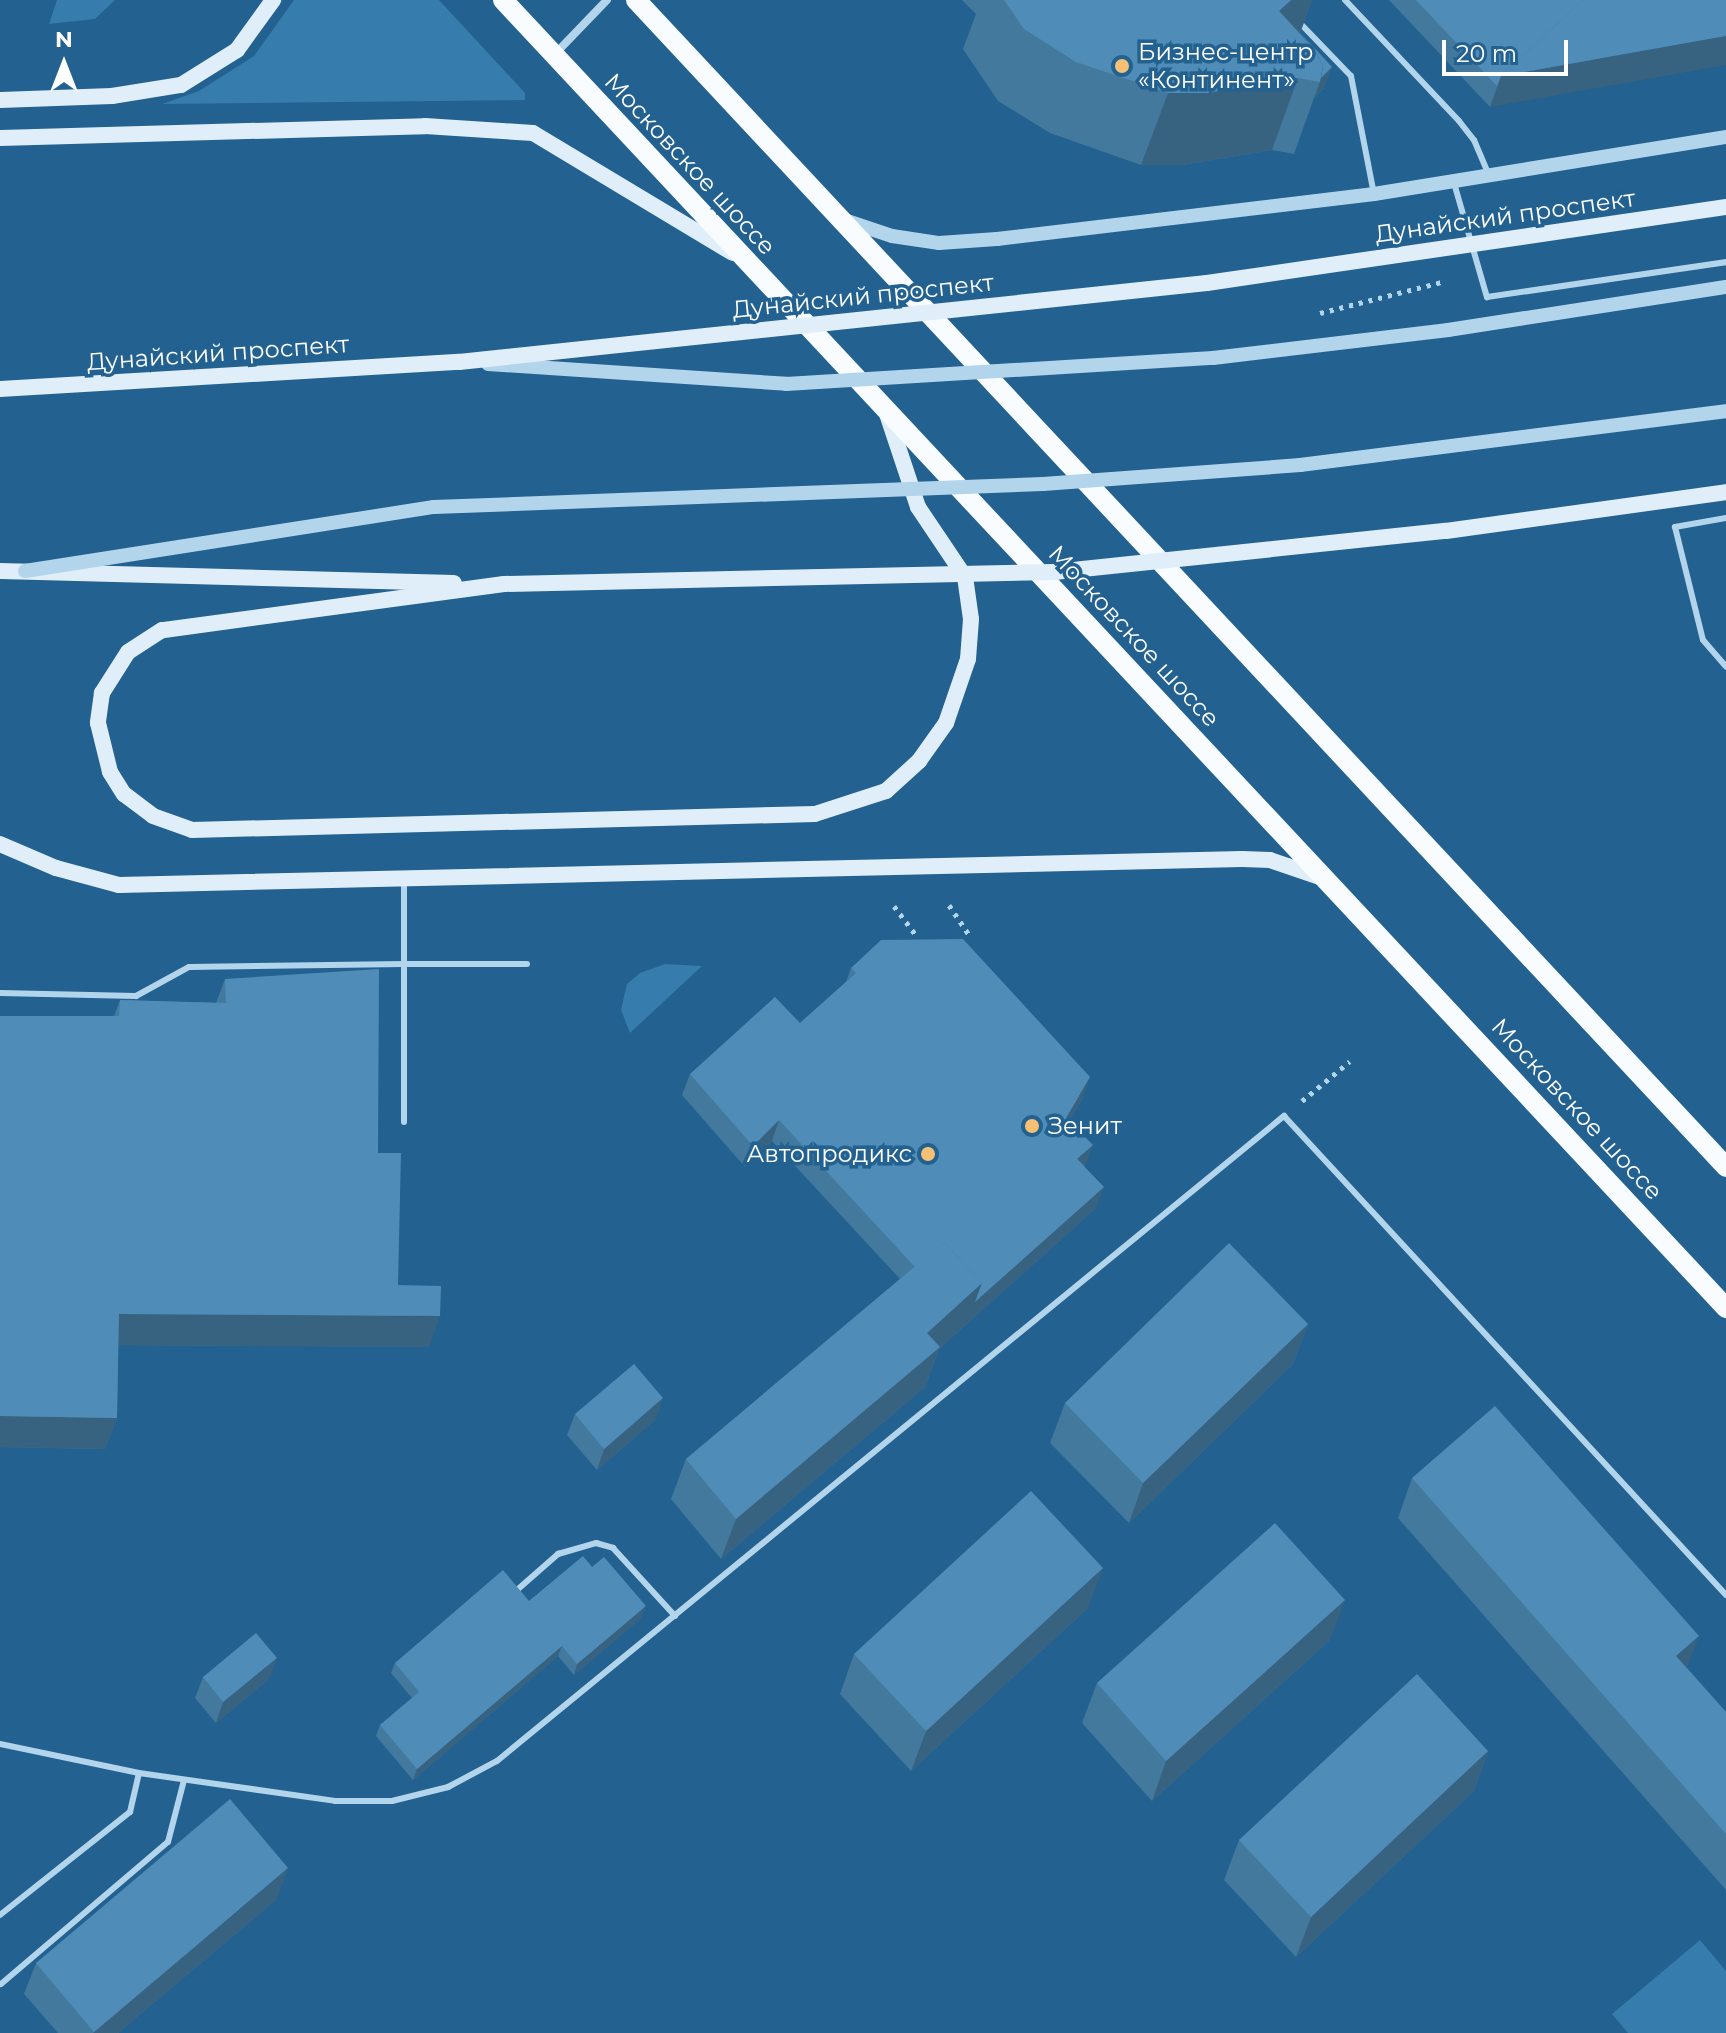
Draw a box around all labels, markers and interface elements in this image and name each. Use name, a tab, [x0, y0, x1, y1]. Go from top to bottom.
north arrow	[24, 24, 104, 104]
scale bar	[1446, 24, 1572, 74]
text: N	[55, 26, 73, 53]
place label: Бизнес-центр «Континент»	[1138, 38, 1314, 94]
text: 20 m	[1456, 39, 1517, 68]
marker: Бизнес-центр «Континент»	[1113, 57, 1131, 75]
street label: Московское шоссе	[598, 67, 782, 261]
street label: Дунайский проспект	[1373, 183, 1637, 249]
street label: Дунайский проспект	[731, 268, 995, 324]
street label: Дунайский проспект	[86, 329, 350, 377]
street label: Московское шоссе	[1042, 539, 1226, 733]
street label: Московское шоссе	[1485, 1012, 1669, 1206]
place label: Зенит	[1048, 1112, 1122, 1140]
marker: Зенит	[1023, 1117, 1041, 1135]
place label: Автопродикс	[746, 1140, 912, 1168]
marker: Автопродикс	[919, 1145, 937, 1163]

